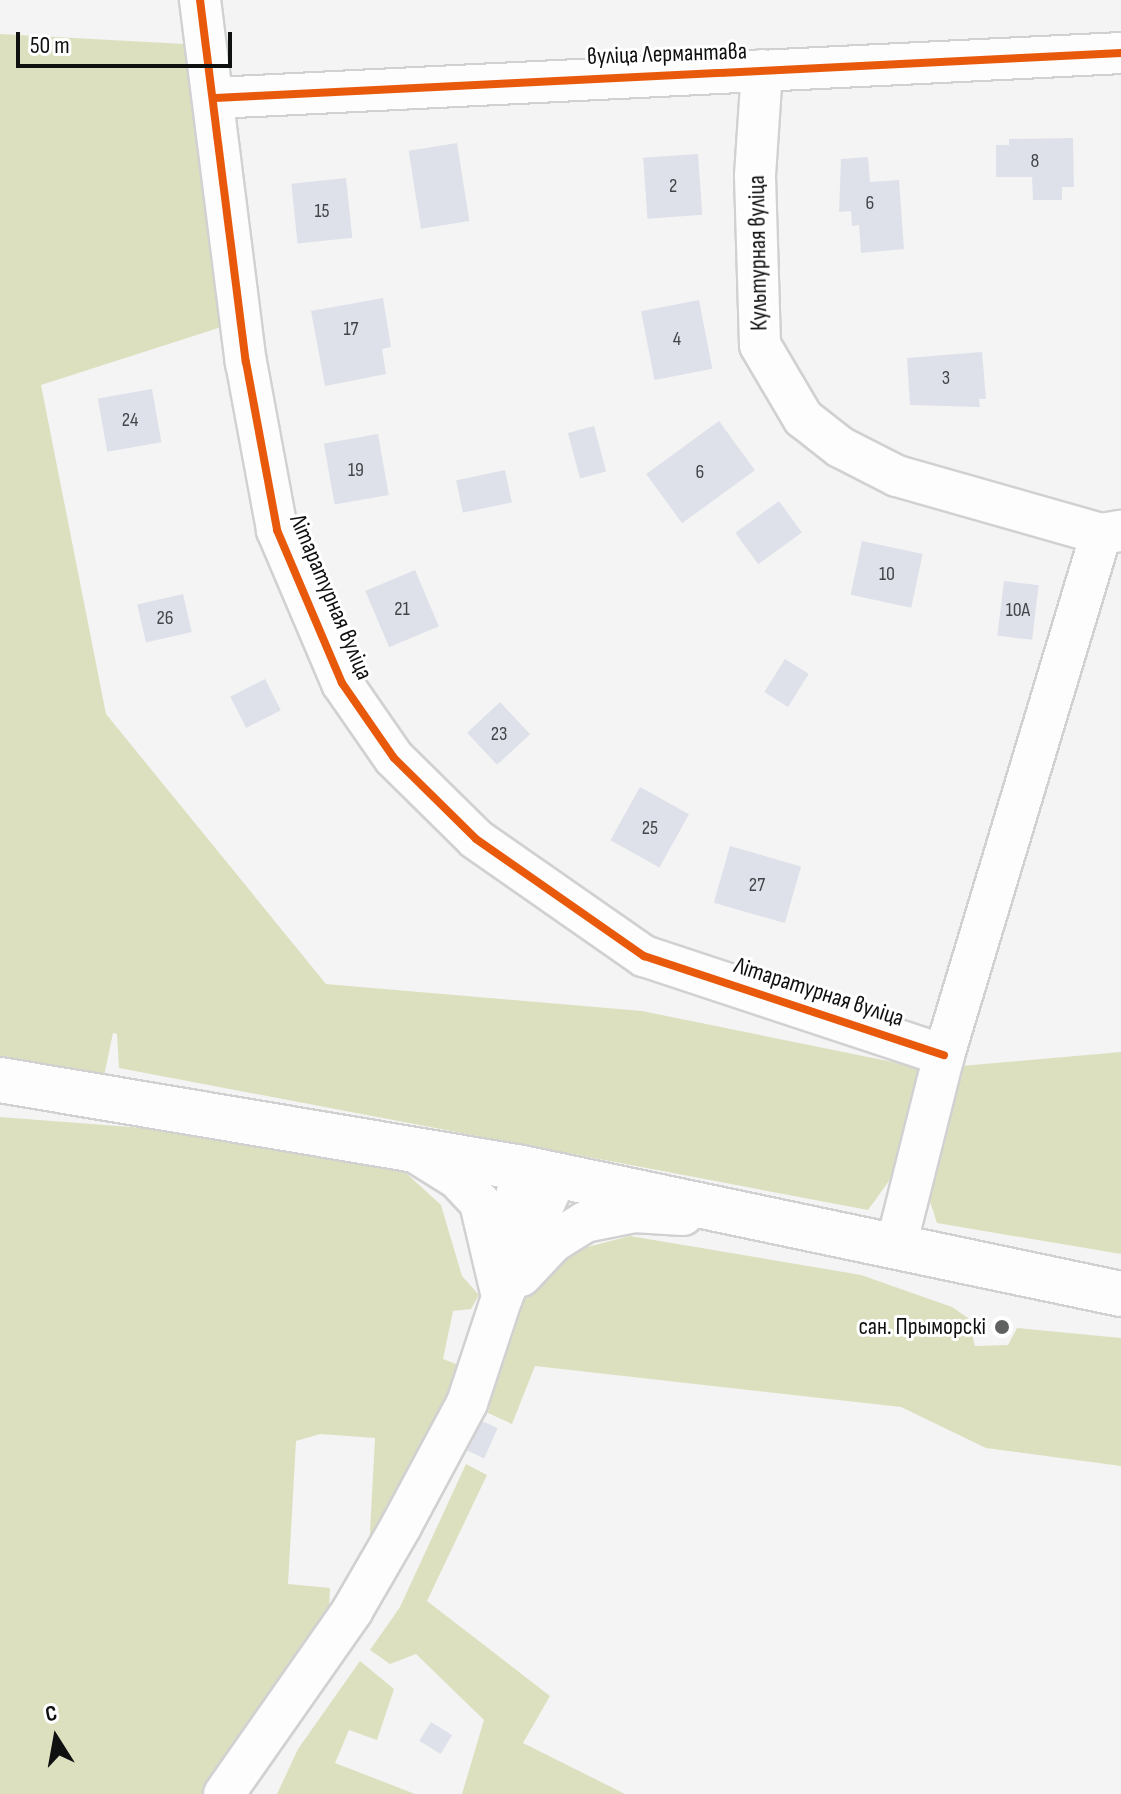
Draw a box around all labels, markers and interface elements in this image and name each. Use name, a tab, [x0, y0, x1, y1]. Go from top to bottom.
scale bar	[20, 16, 236, 66]
text: 50 m	[30, 31, 70, 60]
street label: вуліца Лермантава	[586, 37, 748, 71]
house number: 8	[1031, 149, 1039, 173]
house number: 2	[669, 174, 677, 198]
street label: Культурная вуліца	[742, 175, 774, 331]
house number: 6	[866, 191, 874, 215]
house number: 15	[314, 199, 330, 223]
house number: 17	[344, 317, 358, 341]
house number: 4	[673, 327, 681, 351]
house number: 3	[942, 366, 950, 390]
house number: 24	[122, 408, 138, 432]
house number: 19	[348, 458, 364, 482]
house number: 6	[696, 460, 704, 484]
street label: Літаратурная вуліца	[283, 510, 379, 684]
house number: 10	[879, 562, 895, 586]
house number: 21	[394, 597, 410, 621]
house number: 10А	[1006, 598, 1030, 622]
house number: 26	[157, 606, 173, 630]
house number: 23	[491, 722, 507, 746]
house number: 25	[642, 816, 658, 840]
house number: 27	[749, 873, 765, 897]
street label: Літаратурная вуліца	[730, 951, 908, 1033]
place label: сан. Прыморскі	[859, 1313, 986, 1341]
marker: сан. Прыморскі	[993, 1318, 1011, 1336]
north arrow	[16, 1698, 96, 1778]
text: С	[43, 1700, 59, 1728]

